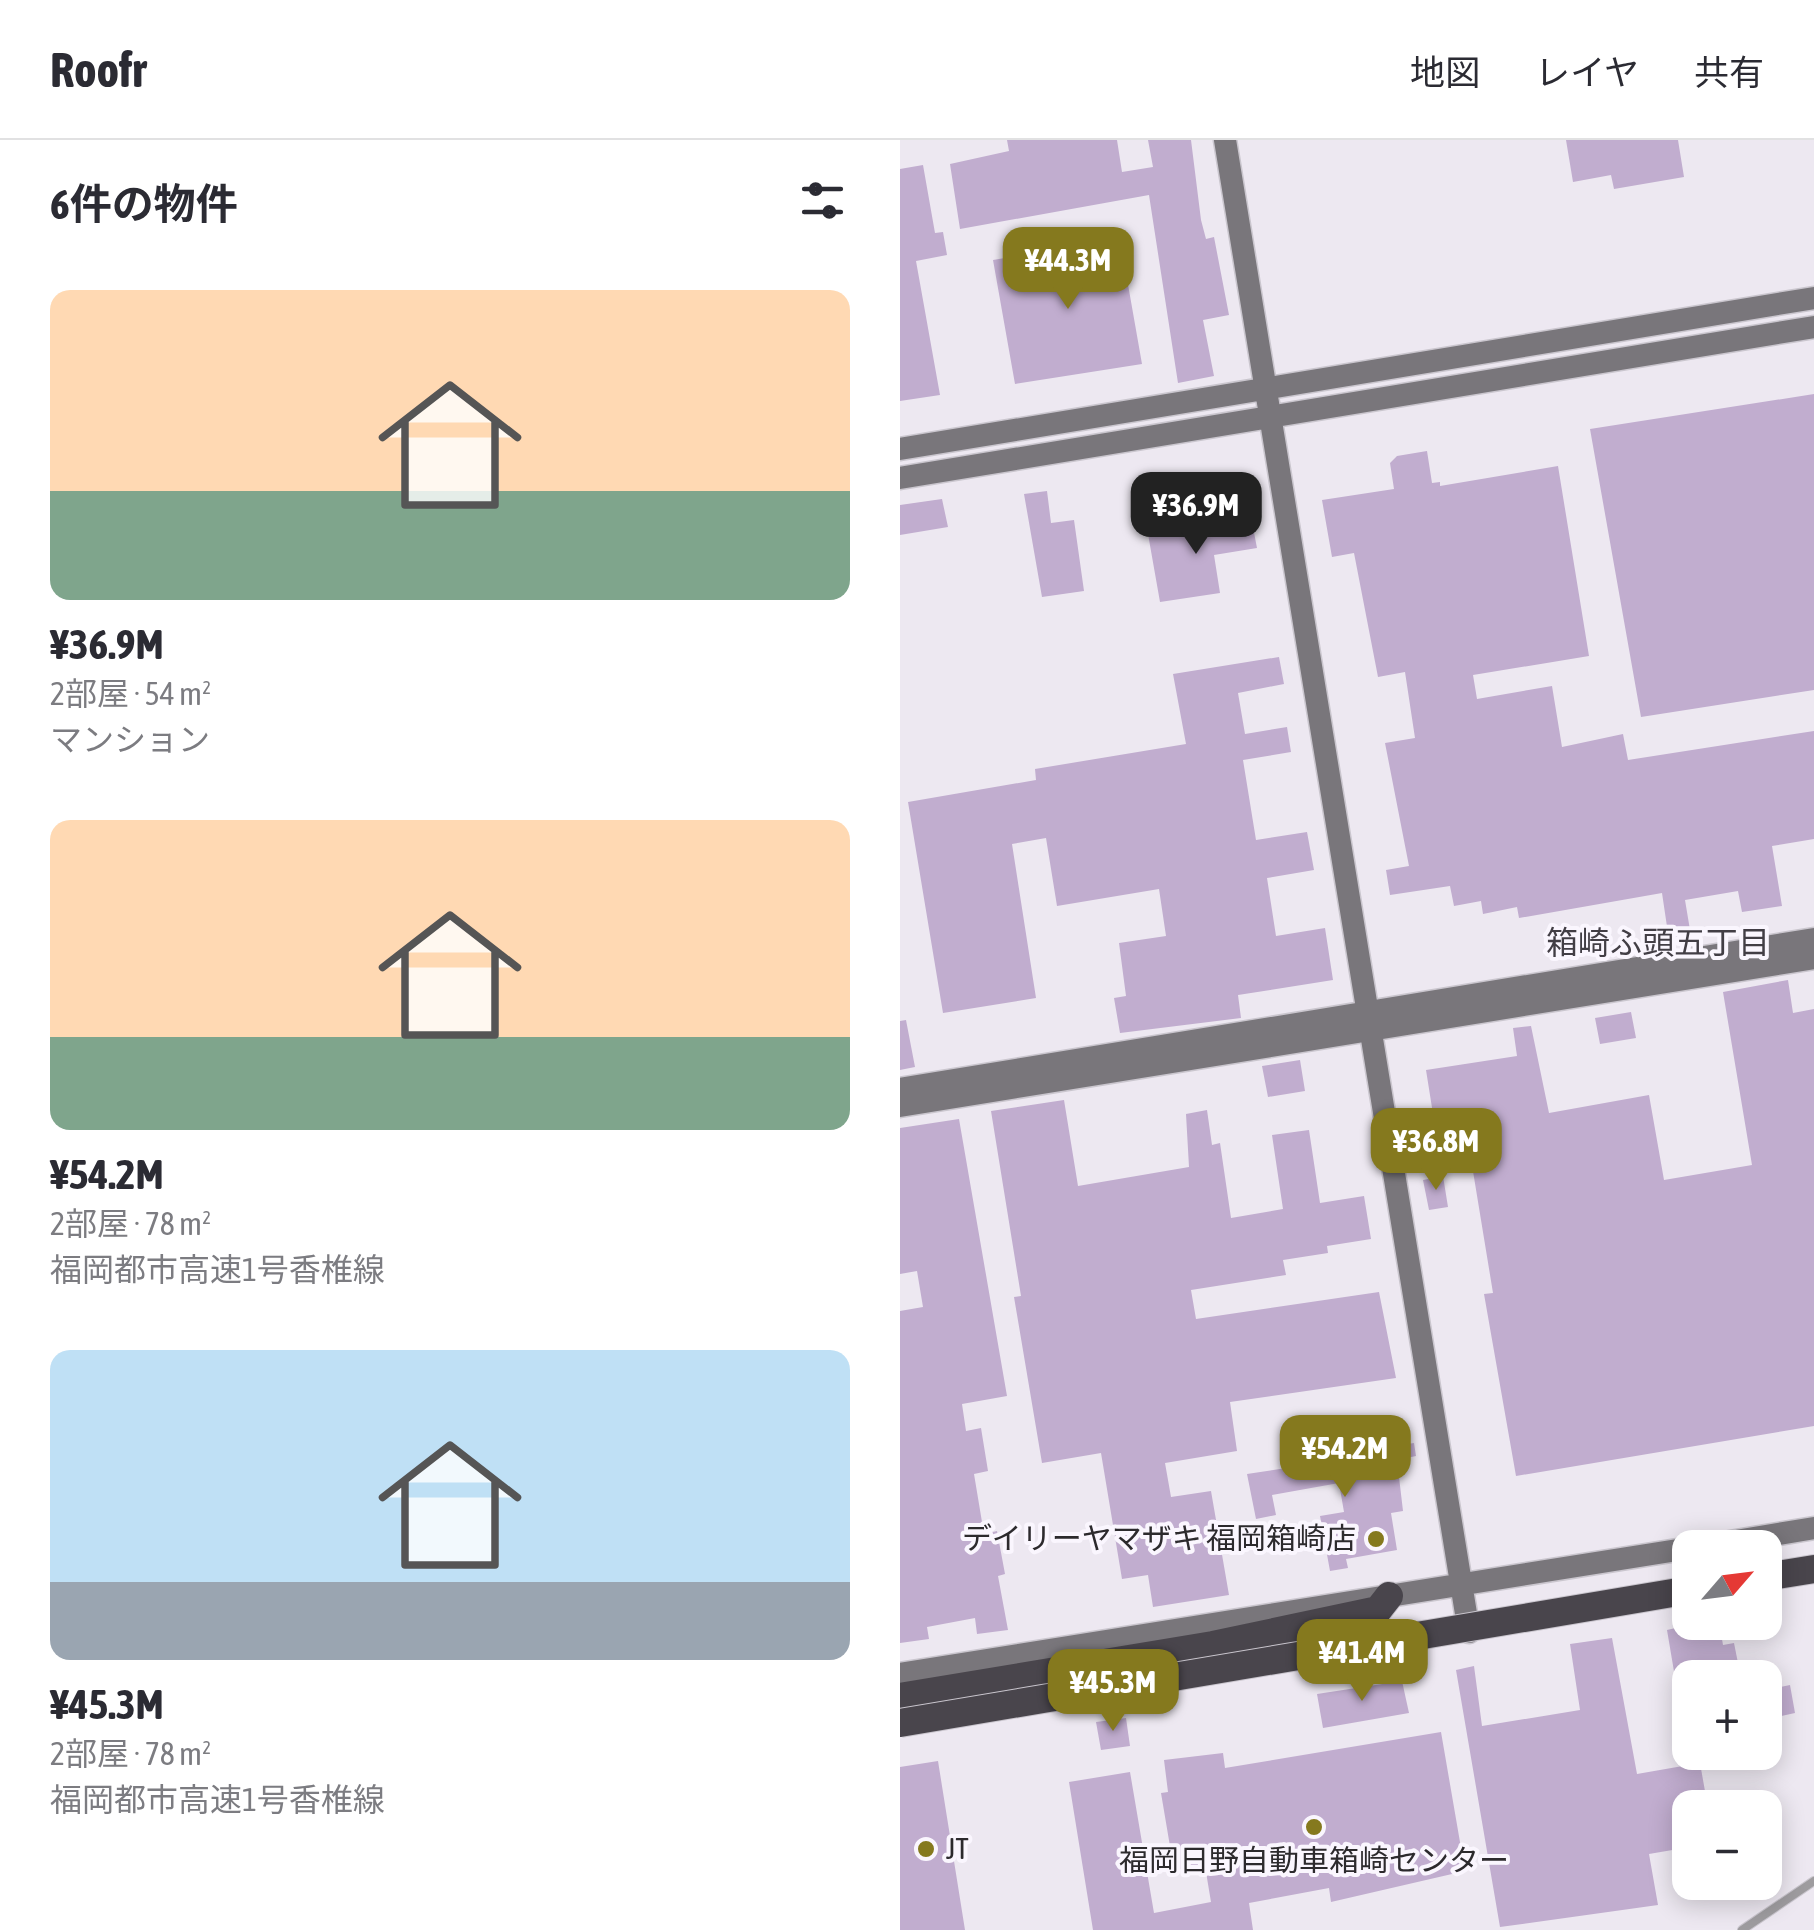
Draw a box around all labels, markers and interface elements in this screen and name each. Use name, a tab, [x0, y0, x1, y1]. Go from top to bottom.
text: Roofr	[50, 42, 147, 97]
text: 地図	[1410, 52, 1480, 92]
text: レイヤ	[1535, 52, 1639, 92]
text: 共有	[1694, 52, 1764, 92]
icon: filters	[795, 173, 850, 228]
text: 6件の物件	[50, 180, 238, 228]
pin: ¥44.3M	[987, 227, 1149, 312]
text: ¥44.3M	[1025, 241, 1111, 278]
icon: home	[360, 355, 540, 535]
pin: ¥36.9M	[1115, 472, 1277, 557]
text: ¥36.9M	[1153, 486, 1239, 523]
text: ¥36.9M	[50, 620, 164, 668]
text: 2部屋 · 54 m²	[50, 675, 211, 712]
text: マンション	[50, 721, 210, 758]
icon: home	[360, 885, 540, 1065]
district label: 箱崎ふ頭五丁目	[1546, 924, 1770, 961]
pin: ¥36.8M	[1355, 1108, 1517, 1193]
text: ¥36.8M	[1393, 1122, 1479, 1159]
text: ¥54.2M	[50, 1150, 164, 1198]
text: 2部屋 · 78 m²	[50, 1205, 211, 1242]
text: 福岡都市高速1号香椎線	[50, 1251, 385, 1288]
icon: home	[360, 1415, 540, 1595]
pin: ¥54.2M	[1264, 1415, 1426, 1500]
text: ¥54.2M	[1302, 1429, 1388, 1466]
place label: デイリーヤマザキ 福岡箱崎店	[962, 1521, 1356, 1555]
marker: デイリーヤマザキ 福岡箱崎店	[1365, 1528, 1387, 1550]
north arrow	[1672, 1530, 1782, 1640]
map controls	[1672, 1530, 1782, 1900]
pin: ¥41.4M	[1281, 1619, 1443, 1704]
text: ¥41.4M	[1319, 1633, 1405, 1670]
pin: ¥45.3M	[1032, 1649, 1194, 1734]
button: +	[1672, 1660, 1782, 1770]
text: ¥45.3M	[1070, 1663, 1156, 1700]
text: ¥45.3M	[50, 1680, 164, 1728]
text: 2部屋 · 78 m²	[50, 1735, 211, 1772]
text: 福岡都市高速1号香椎線	[50, 1781, 385, 1818]
button: −	[1672, 1790, 1782, 1900]
marker: 福岡日野自動車箱崎センター	[1303, 1816, 1325, 1838]
place label: JT	[946, 1831, 969, 1865]
marker: JT	[915, 1838, 937, 1860]
place label: 福岡日野自動車箱崎センター	[1119, 1843, 1509, 1877]

